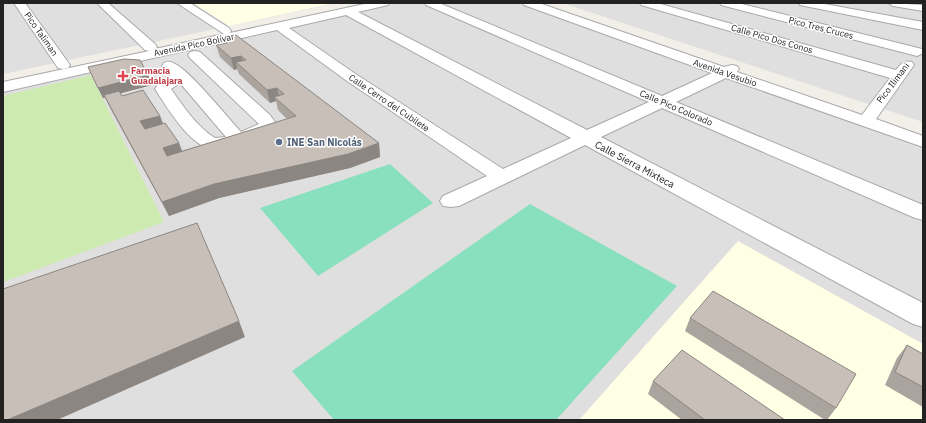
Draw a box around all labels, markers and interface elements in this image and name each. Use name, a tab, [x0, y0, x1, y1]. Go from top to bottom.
street label: Pico Taliman	[22, 10, 61, 58]
street label: Pico Tres Cruces	[787, 14, 855, 41]
street label: Calle Pico Dos Conos	[730, 22, 814, 55]
street label: Avenida Pico Bolívar	[153, 30, 236, 58]
street label: Avenida Vesubio	[692, 56, 758, 89]
street label: Pico Ilimani	[874, 60, 911, 105]
place label: Farmacia Guadalajara	[131, 65, 183, 86]
marker: Farmacia Guadalajara	[118, 71, 128, 81]
street label: Calle Cerro del Cubilete	[347, 71, 432, 134]
street label: Calle Pico Colorado	[638, 87, 714, 128]
place label: INE San Nicolás	[287, 136, 362, 149]
marker: INE San Nicolás	[274, 137, 284, 147]
street label: Calle Sierra Mixteca	[593, 138, 678, 191]

